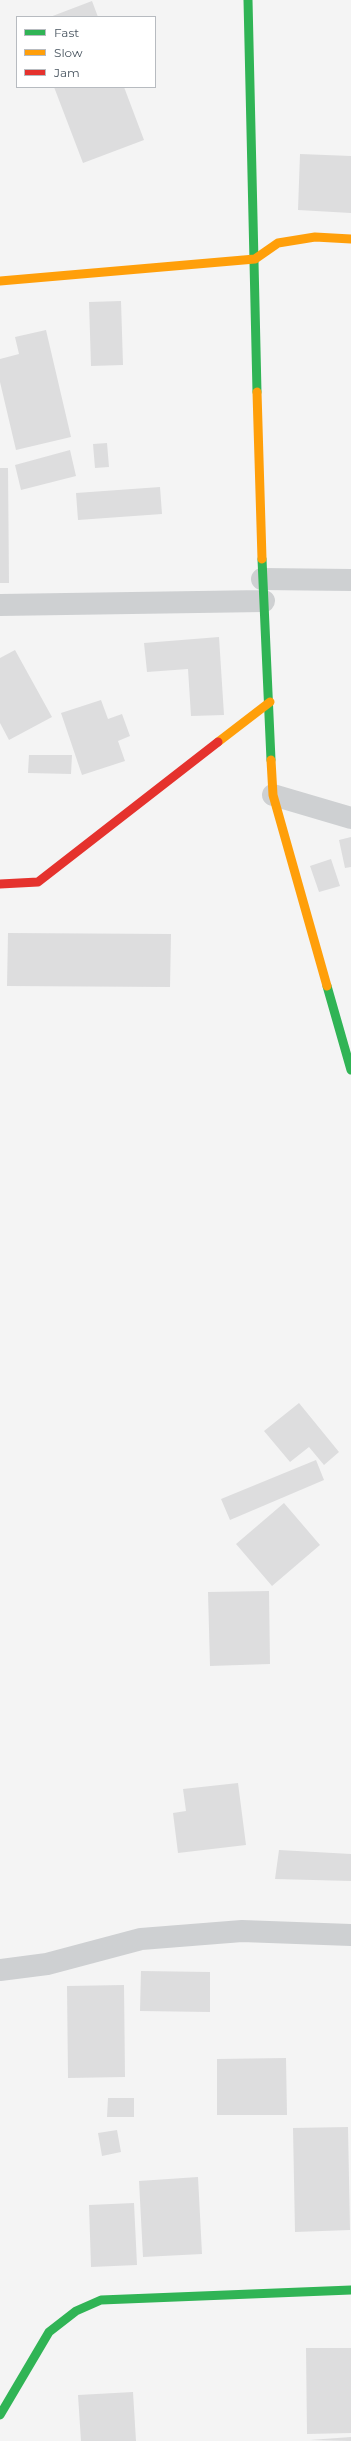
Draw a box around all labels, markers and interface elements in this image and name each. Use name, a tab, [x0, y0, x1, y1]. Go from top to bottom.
legend	[16, 16, 156, 88]
text: Fast	[54, 25, 79, 40]
text: Slow	[54, 45, 83, 60]
text: Jam	[54, 65, 80, 80]

